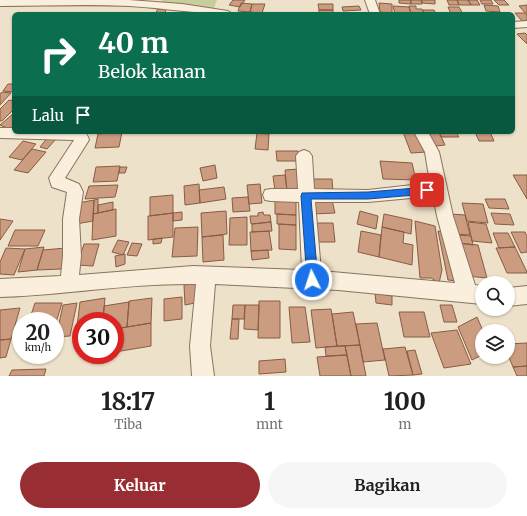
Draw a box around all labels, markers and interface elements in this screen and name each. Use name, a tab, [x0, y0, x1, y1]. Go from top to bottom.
text: 40 m	[98, 25, 169, 61]
icon: right	[32, 28, 84, 80]
text: Belok kanan	[98, 60, 206, 83]
icon: arrive	[72, 104, 94, 126]
text: Lalu	[32, 106, 64, 125]
pin	[410, 173, 444, 207]
icon: arrive	[416, 179, 438, 201]
position arrow	[291, 259, 333, 301]
map controls	[475, 276, 515, 364]
button: search	[475, 276, 515, 316]
speed limit sign: 30	[72, 312, 124, 364]
text: 20	[26, 320, 50, 345]
button: layers	[475, 324, 515, 364]
text: km/h	[25, 341, 51, 354]
text: 18:17	[101, 386, 155, 417]
text: 1	[264, 386, 275, 417]
text: 100	[384, 386, 426, 417]
text: Tiba	[114, 416, 142, 433]
text: mnt	[256, 416, 283, 433]
text: m	[398, 416, 411, 433]
button: Keluar	[20, 462, 260, 508]
button: Bagikan	[268, 462, 507, 508]

